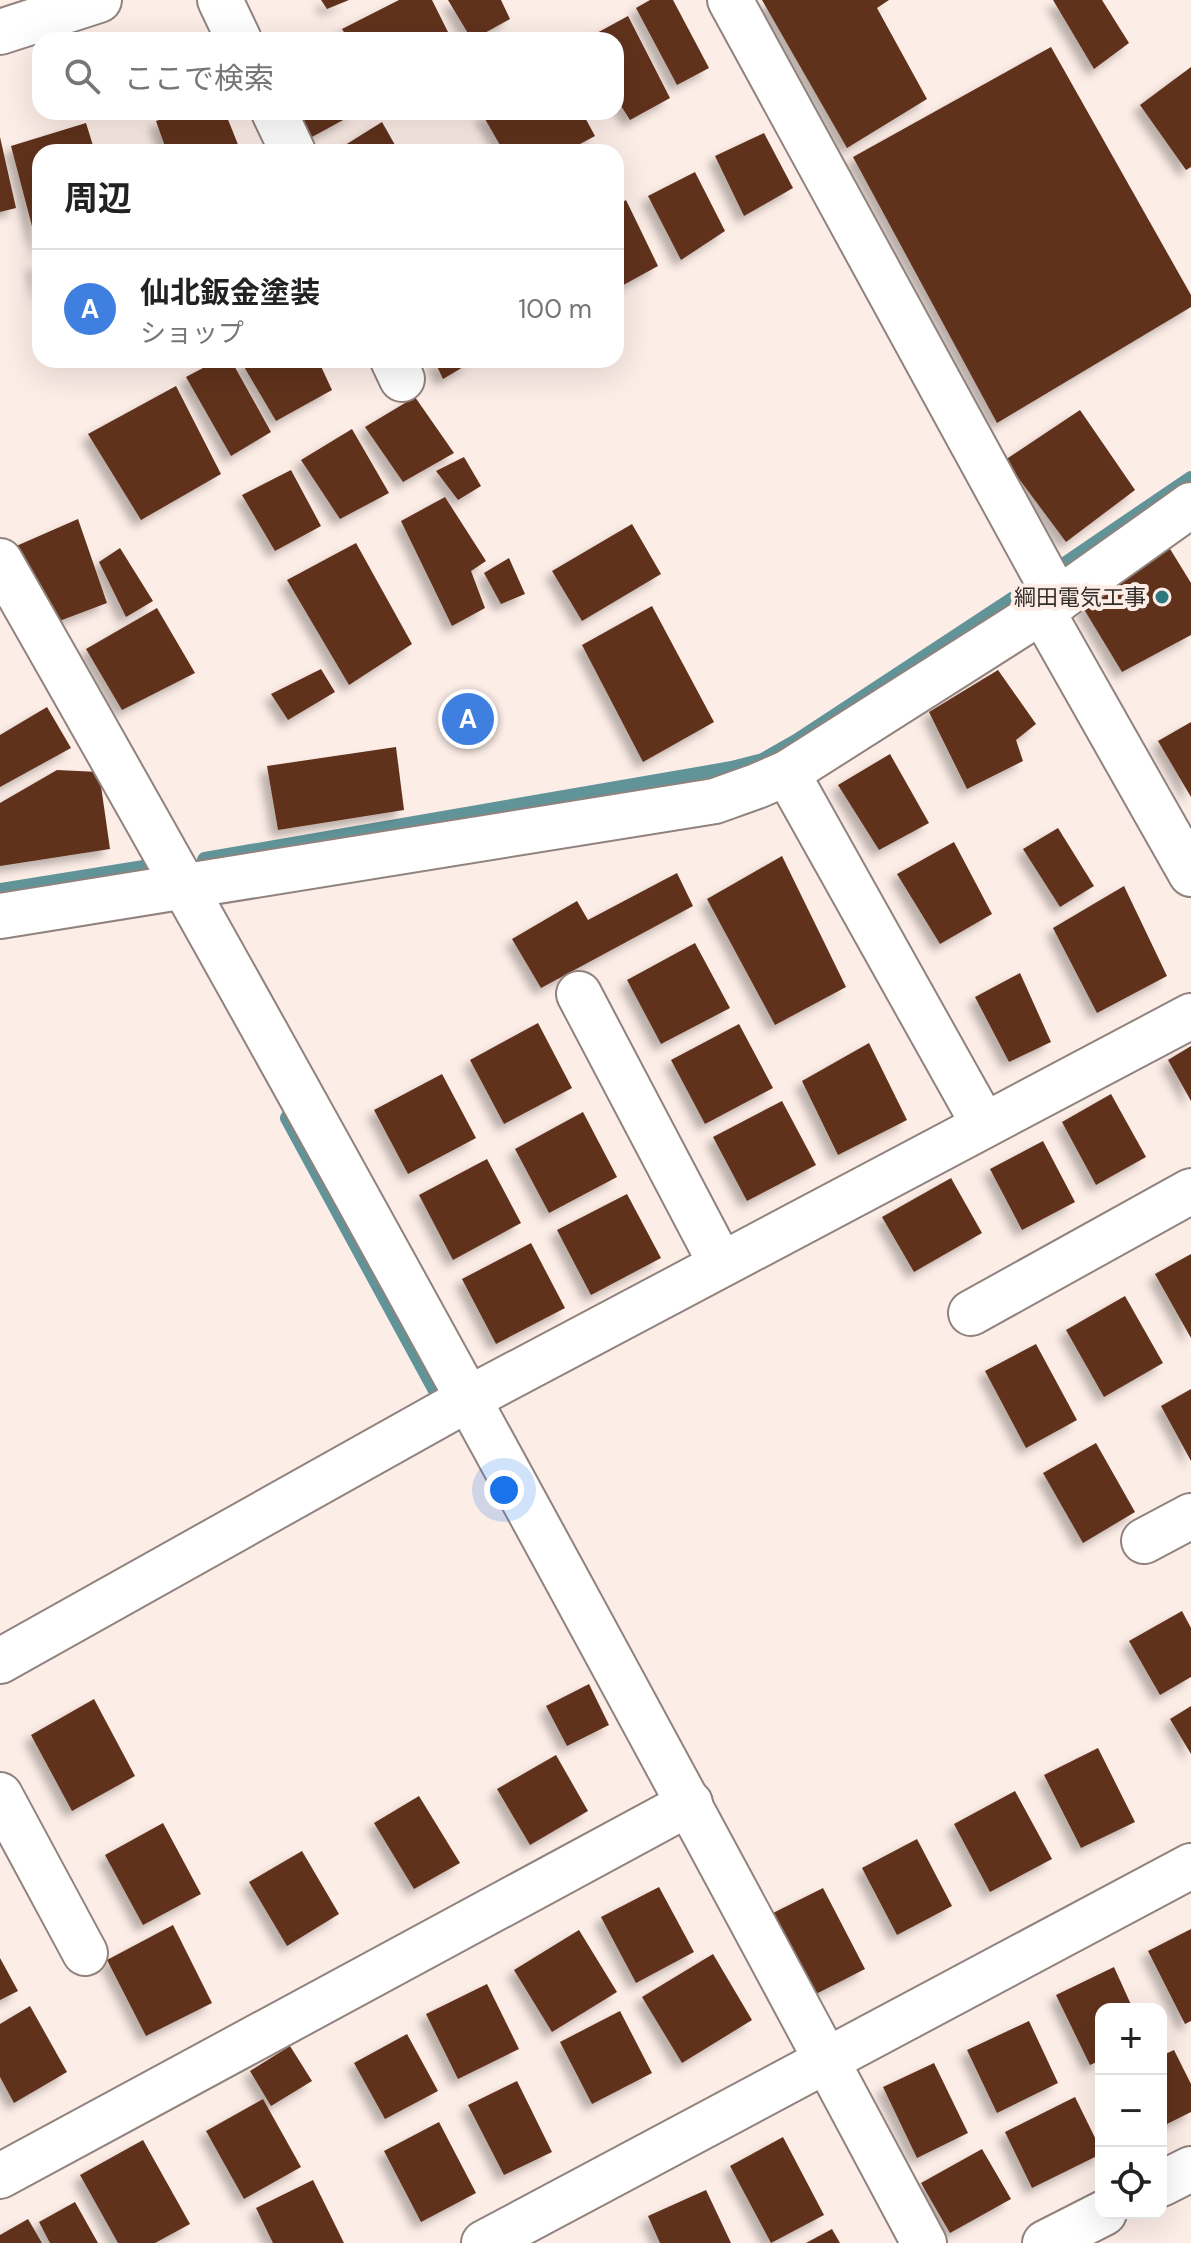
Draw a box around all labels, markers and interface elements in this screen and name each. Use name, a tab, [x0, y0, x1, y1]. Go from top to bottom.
search box	[32, 32, 624, 120]
icon: search	[60, 54, 104, 98]
text: ここで検索	[124, 59, 274, 98]
text: 周辺	[64, 176, 132, 221]
text: 仙北鈑金塗装	[140, 273, 320, 312]
text: A	[81, 292, 99, 326]
text: 100 m	[518, 292, 592, 326]
text: ショップ	[140, 316, 244, 350]
place label: 綱田電気工事	[1014, 583, 1146, 612]
marker: 綱田電気工事	[1153, 588, 1171, 606]
pin: A	[442, 689, 494, 749]
your location	[484, 1470, 524, 1510]
map controls	[1095, 2003, 1167, 2219]
button: +	[1095, 2003, 1167, 2075]
button: −	[1095, 2075, 1167, 2147]
button: locate	[1095, 2147, 1167, 2219]

